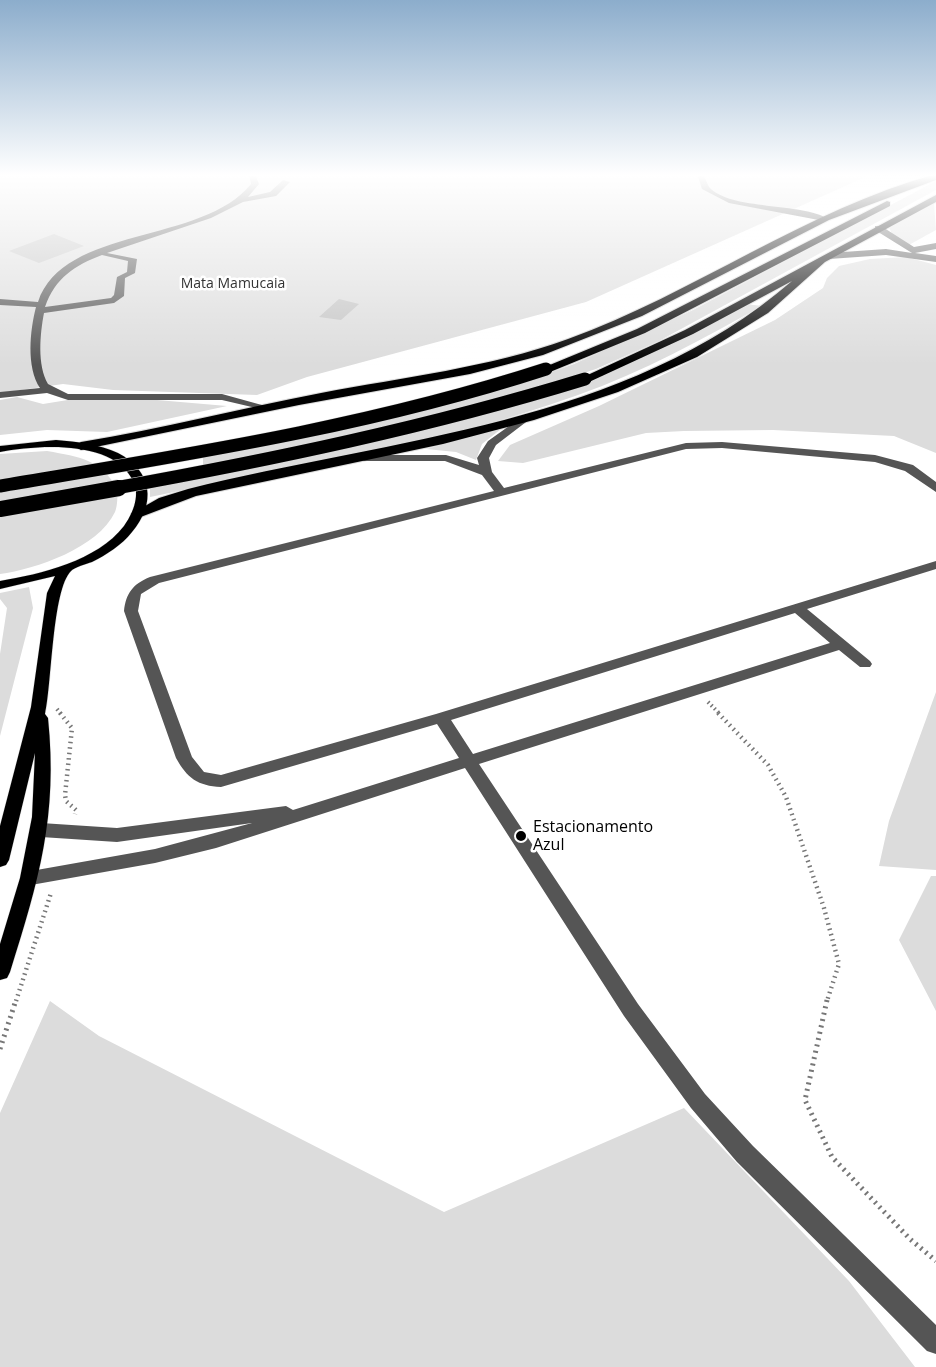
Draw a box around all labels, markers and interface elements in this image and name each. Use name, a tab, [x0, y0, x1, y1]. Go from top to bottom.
park label: Mata Mamucaia	[181, 276, 285, 292]
place label: Estacionamento Azul	[533, 817, 653, 855]
marker: Estacionamento Azul	[514, 829, 528, 843]

